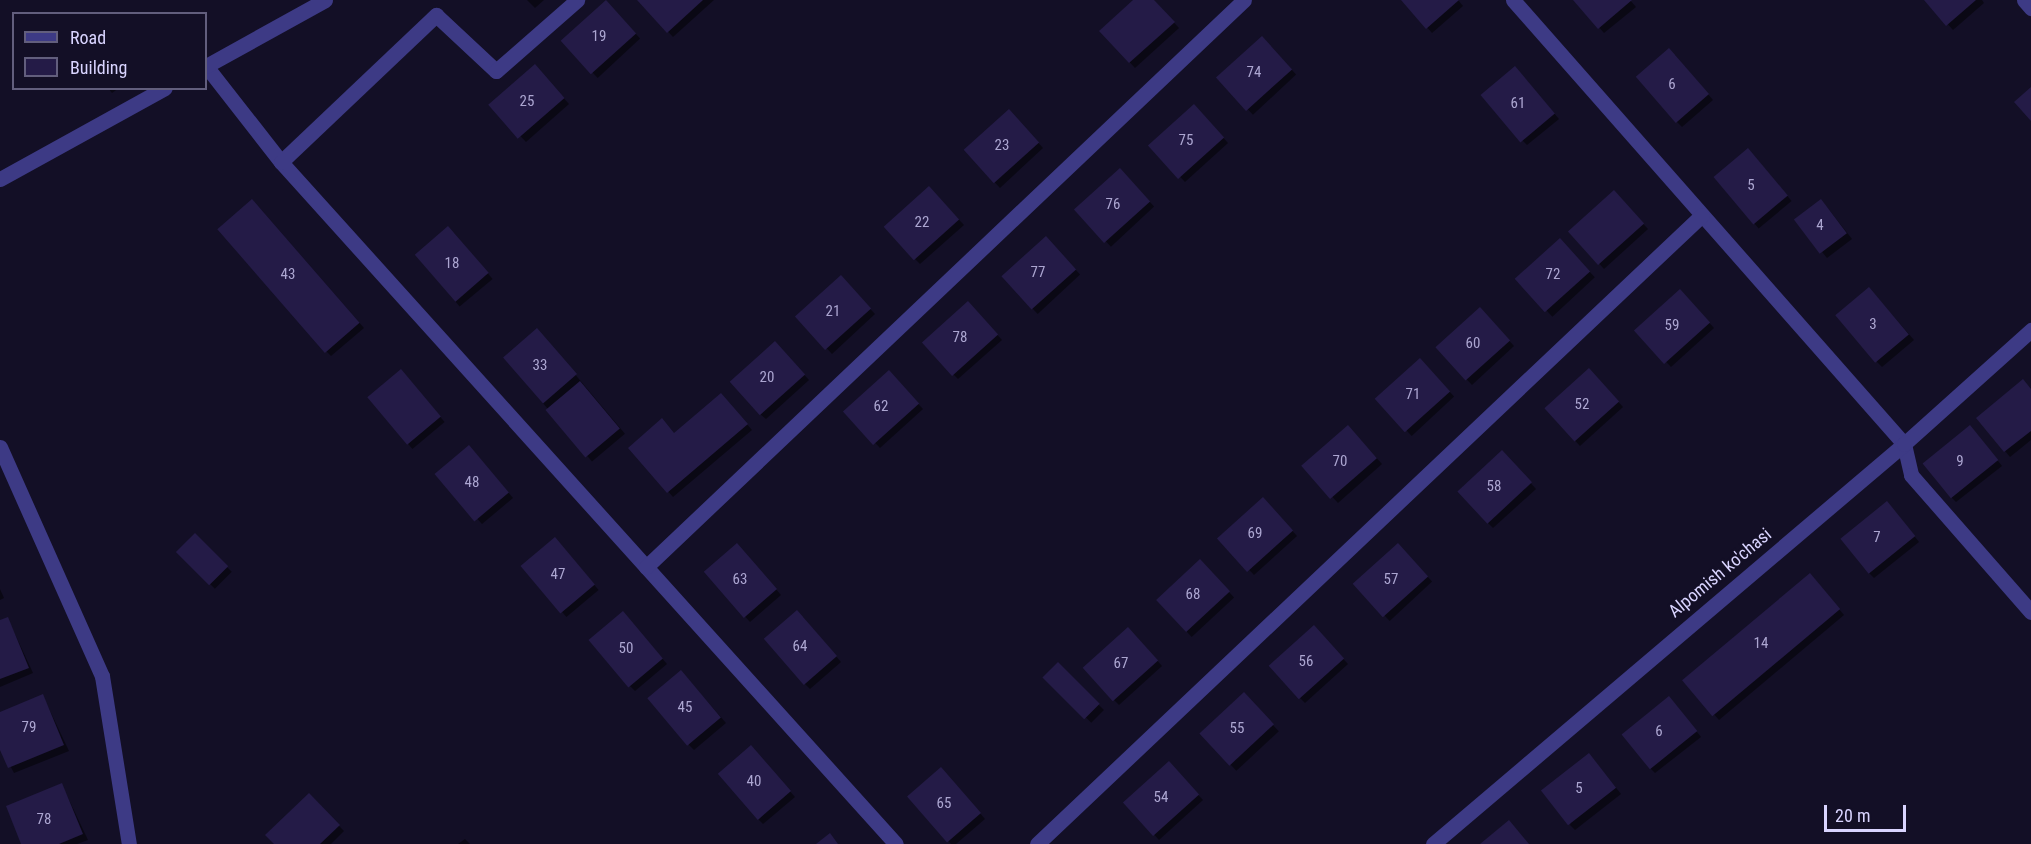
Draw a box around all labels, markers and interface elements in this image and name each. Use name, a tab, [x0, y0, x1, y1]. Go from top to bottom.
legend	[12, 12, 207, 90]
text: Road	[70, 27, 106, 48]
house number: 19	[592, 28, 606, 46]
text: Building	[70, 57, 127, 78]
house number: 74	[1247, 64, 1261, 82]
house number: 6	[1668, 76, 1676, 94]
house number: 25	[520, 93, 534, 111]
house number: 61	[1511, 95, 1525, 113]
house number: 75	[1179, 132, 1193, 150]
house number: 23	[995, 137, 1009, 155]
house number: 5	[1747, 177, 1755, 195]
house number: 76	[1106, 196, 1120, 214]
house number: 22	[915, 214, 929, 232]
house number: 4	[1816, 217, 1824, 235]
house number: 18	[445, 255, 459, 273]
house number: 77	[1031, 264, 1045, 282]
house number: 43	[281, 266, 295, 284]
house number: 72	[1546, 266, 1560, 284]
house number: 21	[826, 303, 840, 321]
house number: 3	[1869, 316, 1877, 334]
house number: 59	[1665, 317, 1679, 335]
house number: 78	[953, 329, 967, 347]
house number: 60	[1466, 335, 1480, 353]
house number: 33	[533, 357, 547, 375]
house number: 20	[760, 369, 774, 387]
house number: 71	[1406, 386, 1420, 404]
house number: 52	[1575, 396, 1589, 414]
house number: 62	[874, 398, 888, 416]
house number: 70	[1333, 453, 1347, 471]
house number: 9	[1956, 453, 1964, 471]
house number: 48	[465, 474, 479, 492]
house number: 58	[1487, 478, 1501, 496]
street label: Alpomish ko'chasi	[1664, 524, 1776, 622]
house number: 69	[1248, 525, 1262, 543]
house number: 7	[1873, 529, 1881, 547]
house number: 47	[551, 566, 565, 584]
house number: 63	[733, 571, 747, 589]
house number: 57	[1384, 571, 1398, 589]
house number: 68	[1186, 586, 1200, 604]
house number: 14	[1754, 635, 1768, 653]
house number: 64	[793, 638, 807, 656]
house number: 50	[619, 640, 633, 658]
house number: 56	[1299, 653, 1313, 671]
house number: 67	[1114, 655, 1128, 673]
house number: 45	[678, 699, 692, 717]
house number: 79	[22, 719, 36, 737]
house number: 55	[1230, 720, 1244, 738]
house number: 6	[1655, 723, 1663, 741]
house number: 40	[747, 773, 761, 791]
house number: 5	[1575, 780, 1583, 798]
house number: 54	[1154, 789, 1168, 807]
scale bar	[1827, 793, 1910, 831]
house number: 65	[937, 795, 951, 813]
text: 20 m	[1835, 805, 1870, 826]
house number: 78	[37, 811, 51, 829]

